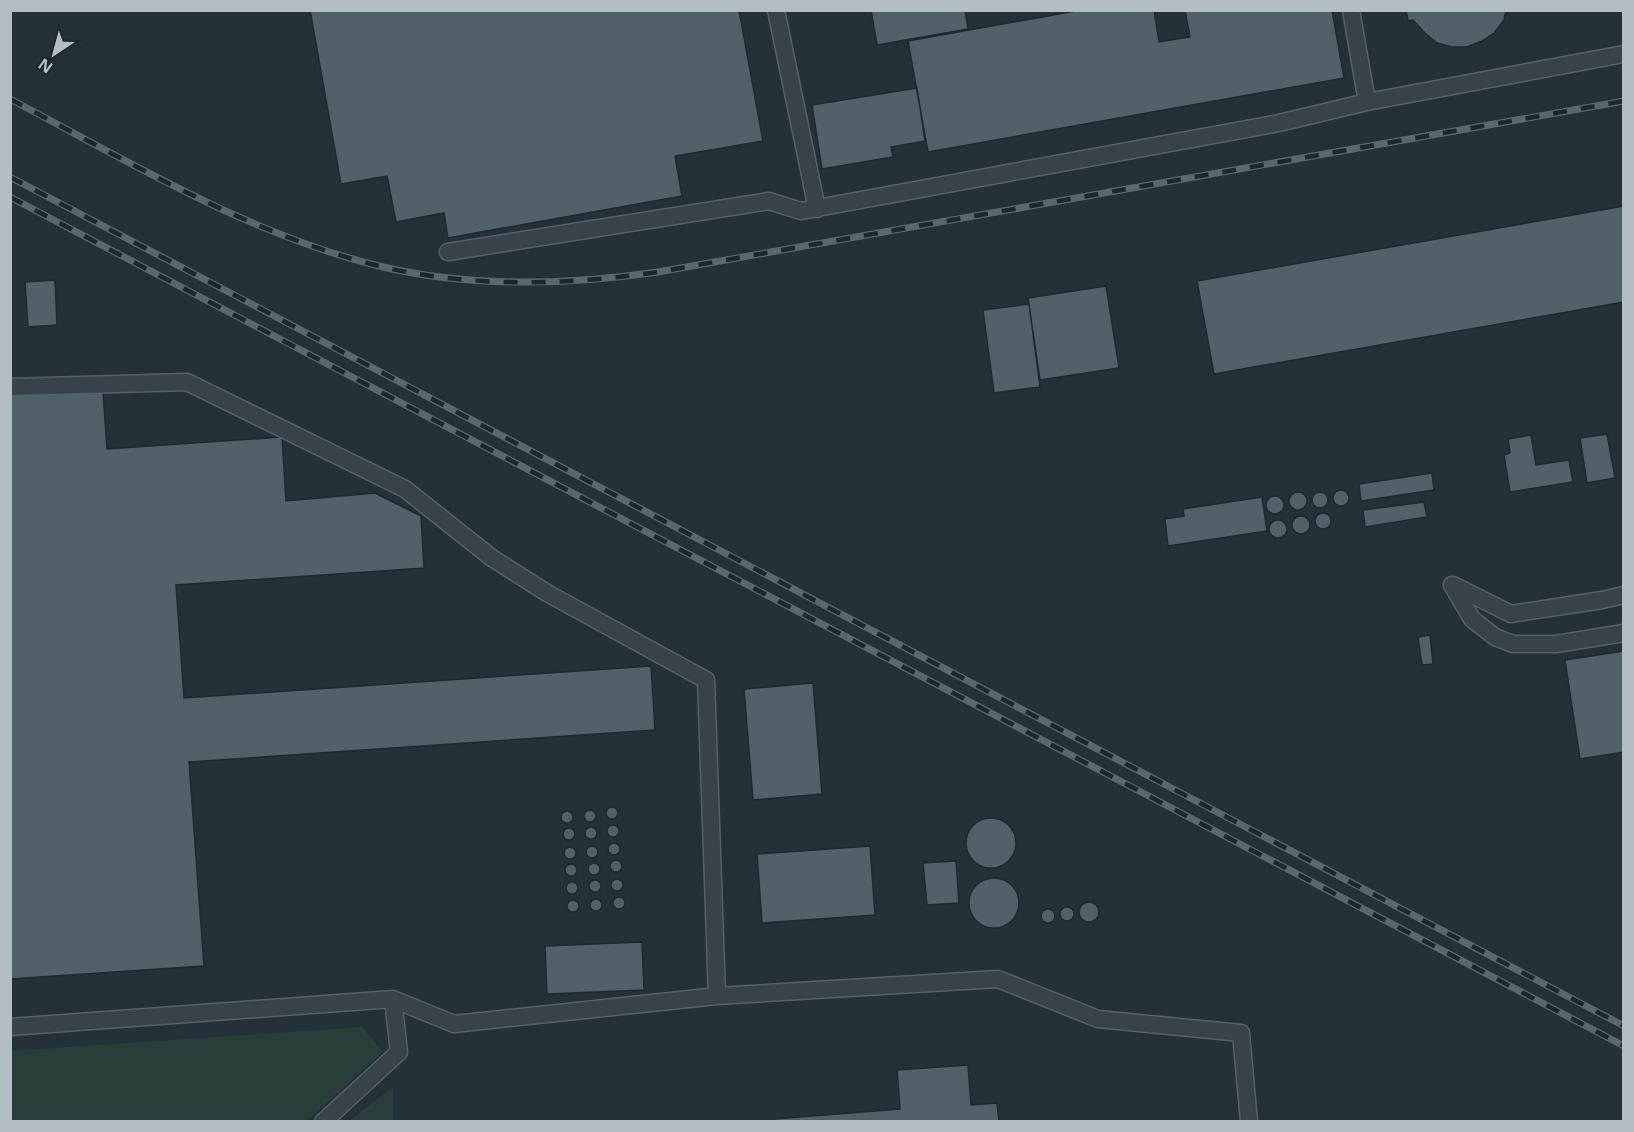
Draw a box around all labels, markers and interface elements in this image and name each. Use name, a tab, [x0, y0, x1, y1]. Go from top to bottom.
north arrow	[24, 24, 84, 84]
text: N	[33, 53, 57, 79]

